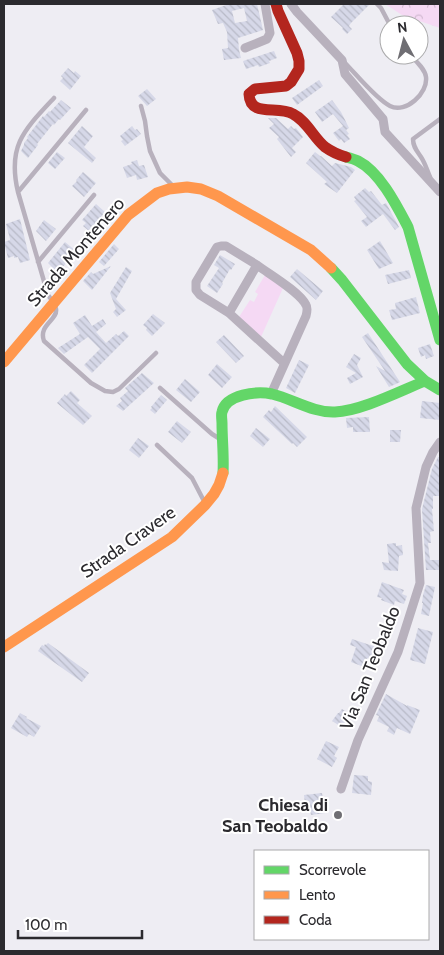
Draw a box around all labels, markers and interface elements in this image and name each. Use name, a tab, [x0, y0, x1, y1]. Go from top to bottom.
north arrow	[379, 15, 429, 65]
text: N	[396, 18, 408, 37]
street label: Strada Montenero	[23, 193, 129, 311]
street label: Strada Cravere	[76, 501, 180, 583]
street label: Via San Teobaldo	[335, 603, 405, 733]
place label: Chiesa di San Teobaldo	[222, 794, 328, 837]
marker: Chiesa di San Teobaldo	[332, 809, 344, 821]
legend	[254, 850, 429, 940]
text: Scorrevole	[299, 861, 367, 879]
text: Lento	[299, 886, 336, 904]
scale bar	[18, 908, 141, 940]
text: Coda	[299, 911, 333, 929]
text: 100 m	[25, 916, 67, 934]

